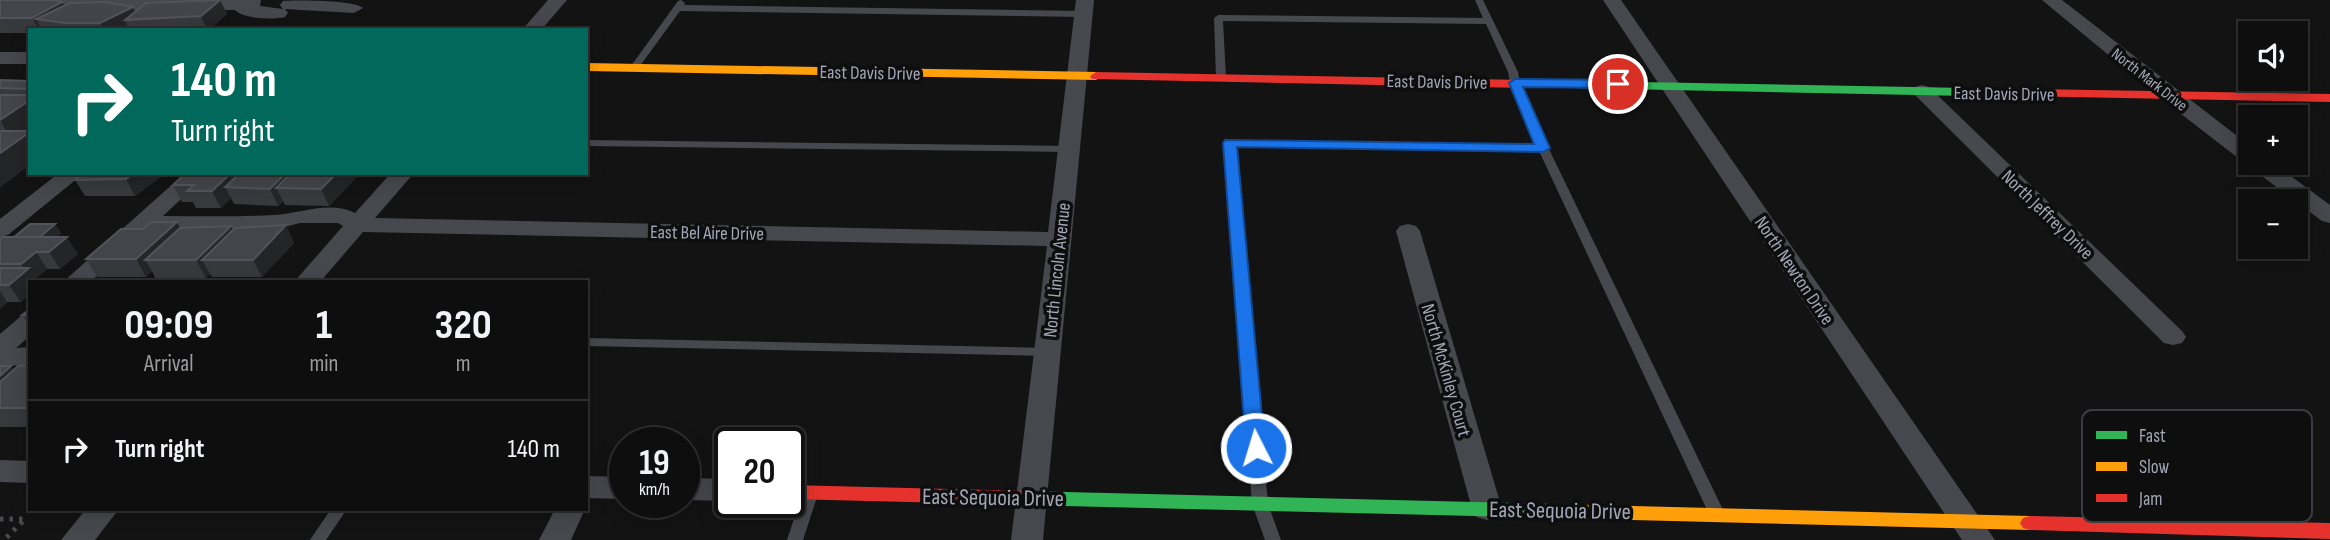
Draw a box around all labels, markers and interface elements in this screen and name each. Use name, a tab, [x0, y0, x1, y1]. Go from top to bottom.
map controls	[2238, 21, 2308, 259]
button: sound	[2238, 21, 2308, 91]
street label: North Mark Drive	[2107, 45, 2191, 116]
text: 140 m	[171, 52, 277, 111]
pin	[1588, 54, 1648, 114]
icon: right	[56, 56, 147, 147]
street label: East Davis Drive	[819, 61, 921, 86]
icon: arrive	[1599, 65, 1637, 103]
street label: East Davis Drive	[1386, 70, 1488, 95]
street label: East Davis Drive	[1953, 82, 2055, 107]
button: +	[2238, 105, 2308, 175]
text: Turn right	[171, 112, 275, 151]
street label: North Jeffrey Drive	[1996, 166, 2098, 265]
button: −	[2238, 189, 2308, 259]
street label: North Lincoln Avenue	[1039, 202, 1076, 339]
street label: North Newton Drive	[1749, 212, 1839, 329]
street label: East Bel Aire Drive	[650, 221, 764, 246]
text: 09:09	[124, 300, 213, 351]
text: 1	[316, 300, 332, 351]
text: 320	[435, 300, 492, 351]
street label: North McKinley Court	[1416, 301, 1476, 440]
text: Arrival	[144, 350, 193, 378]
text: min	[310, 350, 338, 378]
text: m	[456, 350, 471, 378]
legend	[2082, 410, 2312, 522]
position arrow	[1219, 411, 1293, 485]
text: Fast	[2139, 425, 2166, 448]
speed limit sign: 20	[714, 427, 805, 518]
icon: right	[56, 430, 94, 468]
text: Turn right	[115, 434, 204, 465]
text: 140 m	[508, 434, 560, 465]
text: 19	[639, 442, 670, 485]
text: Slow	[2139, 456, 2169, 479]
text: km/h	[639, 479, 670, 500]
street label: East Sequoia Drive	[922, 483, 1064, 513]
text: Jam	[2138, 488, 2162, 511]
street label: East Sequoia Drive	[1489, 496, 1631, 526]

